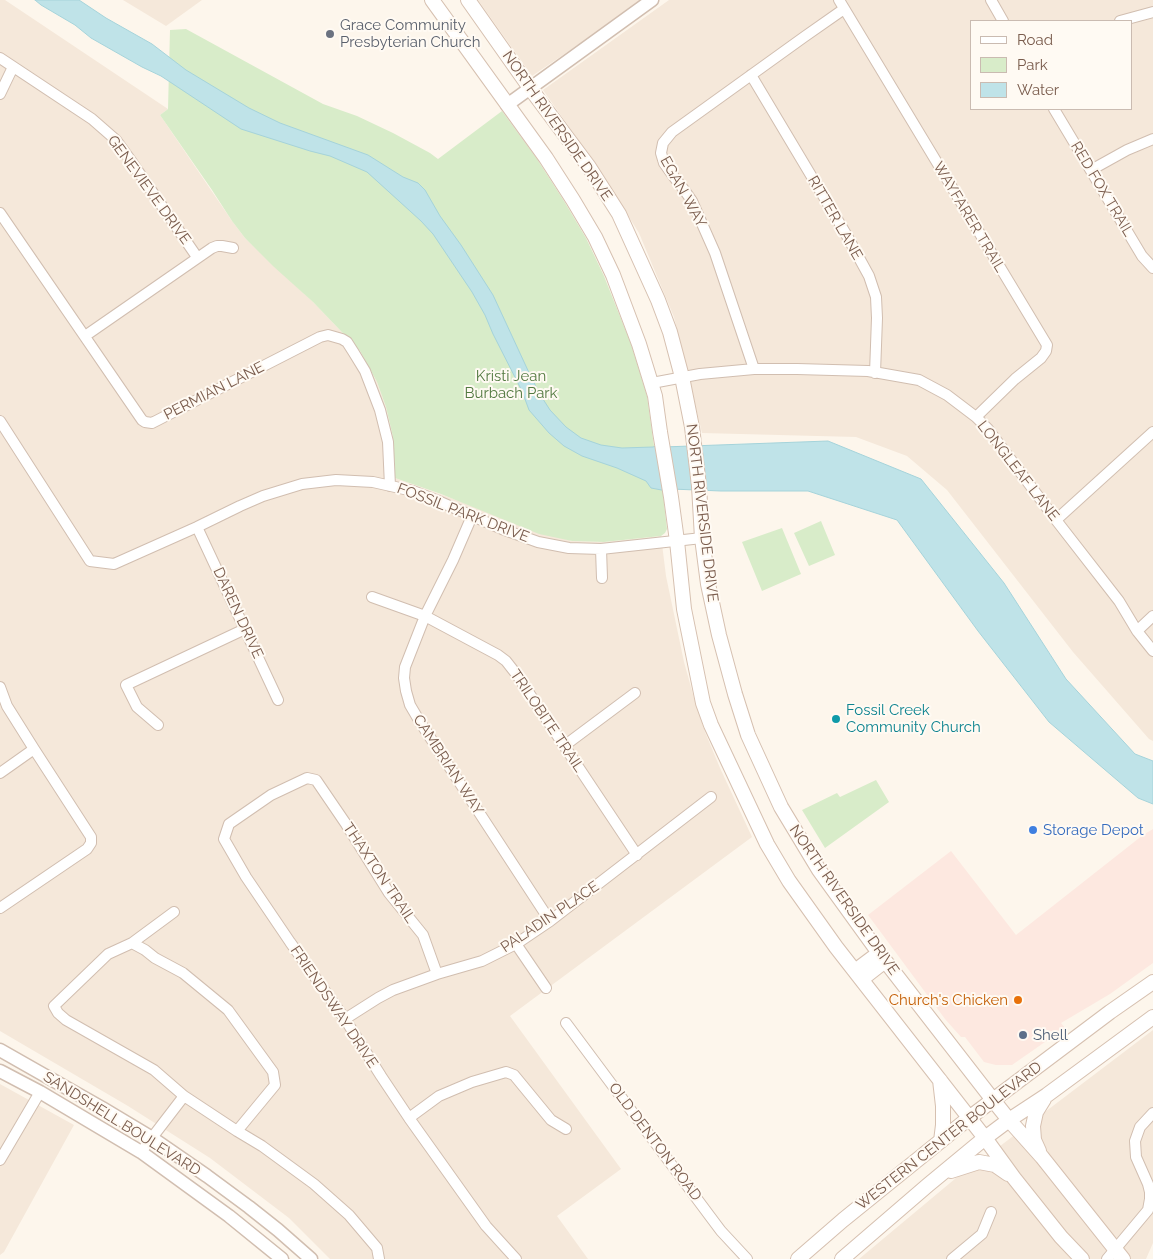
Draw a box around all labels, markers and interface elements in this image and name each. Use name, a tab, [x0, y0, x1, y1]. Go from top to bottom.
place label: Grace Community Presbyterian Church	[340, 16, 480, 51]
legend	[970, 20, 1133, 110]
marker: Grace Community Presbyterian Church	[324, 28, 336, 40]
text: Road	[1017, 31, 1053, 49]
street label: NORTH RIVERSIDE DRIVE	[498, 47, 616, 205]
text: Park	[1017, 56, 1048, 74]
text: Water	[1017, 81, 1059, 99]
street label: GENEVIEVE DRIVE	[103, 132, 195, 248]
street label: RED FOX TRAIL	[1067, 138, 1137, 240]
street label: EGAN WAY	[656, 153, 710, 231]
street label: WAYFARER TRAIL	[929, 159, 1009, 275]
street label: RITTER LANE	[804, 173, 866, 263]
street label: PERMIAN LANE	[161, 358, 267, 424]
park label: Kristi Jean Burbach Park	[464, 367, 558, 402]
street label: LONGLEAF LANE	[973, 417, 1063, 525]
street label: NORTH RIVERSIDE DRIVE	[682, 423, 722, 603]
street label: FOSSIL PARK DRIVE	[394, 480, 532, 546]
street label: DAREN DRIVE	[209, 565, 267, 661]
street label: TRILOBITE TRAIL	[506, 666, 588, 776]
place label: Fossil Creek Community Church	[846, 701, 981, 736]
street label: CAMBRIAN WAY	[409, 711, 487, 819]
marker: Fossil Creek Community Church	[830, 713, 842, 725]
street label: THAXTON TRAIL	[339, 820, 419, 926]
street label: NORTH RIVERSIDE DRIVE	[785, 821, 903, 979]
place label: Storage Depot	[1043, 821, 1144, 839]
marker: Storage Depot	[1027, 824, 1039, 836]
street label: PALADIN PLACE	[497, 877, 603, 957]
street label: FRIENDSWAY DRIVE	[286, 942, 382, 1072]
place label: Church's Chicken	[889, 991, 1008, 1009]
marker: Church's Chicken	[1012, 994, 1024, 1006]
place label: Shell	[1033, 1026, 1068, 1044]
marker: Shell	[1017, 1029, 1029, 1041]
street label: WESTERN CENTER BOULEVARD	[853, 1058, 1045, 1214]
street label: SANDSHELL BOULEVARD	[40, 1068, 204, 1180]
street label: OLD DENTON ROAD	[605, 1079, 705, 1205]

